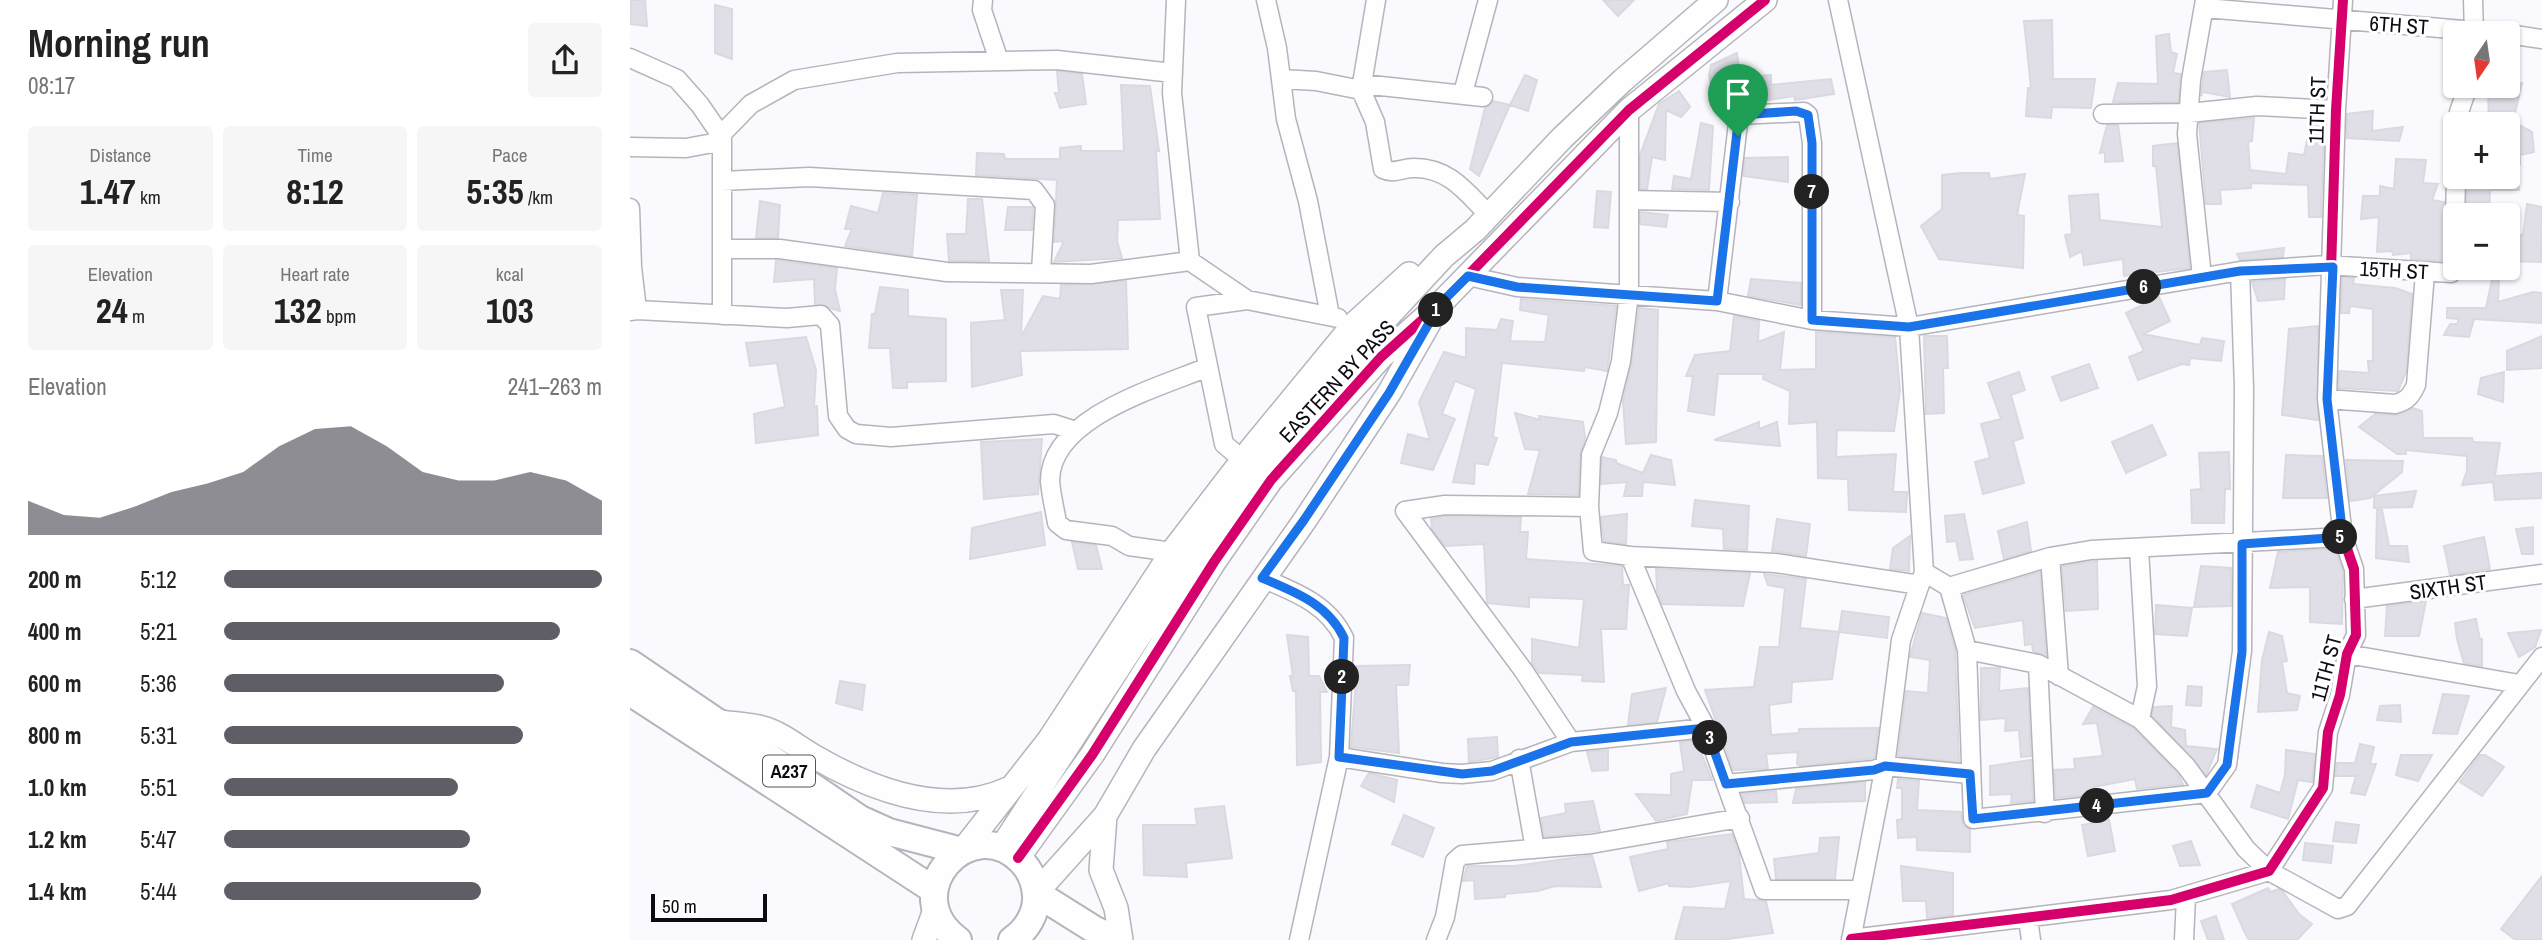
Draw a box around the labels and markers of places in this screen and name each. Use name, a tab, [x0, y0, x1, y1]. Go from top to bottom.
pin	[1708, 64, 1768, 136]
pin: 7	[1794, 174, 1830, 210]
pin: 6	[2126, 270, 2162, 304]
pin: 1	[1418, 292, 1454, 328]
pin: 5	[2322, 520, 2358, 554]
pin: 2	[1324, 660, 1360, 694]
pin: 3	[1692, 720, 1728, 756]
pin: 4	[2080, 788, 2114, 824]

